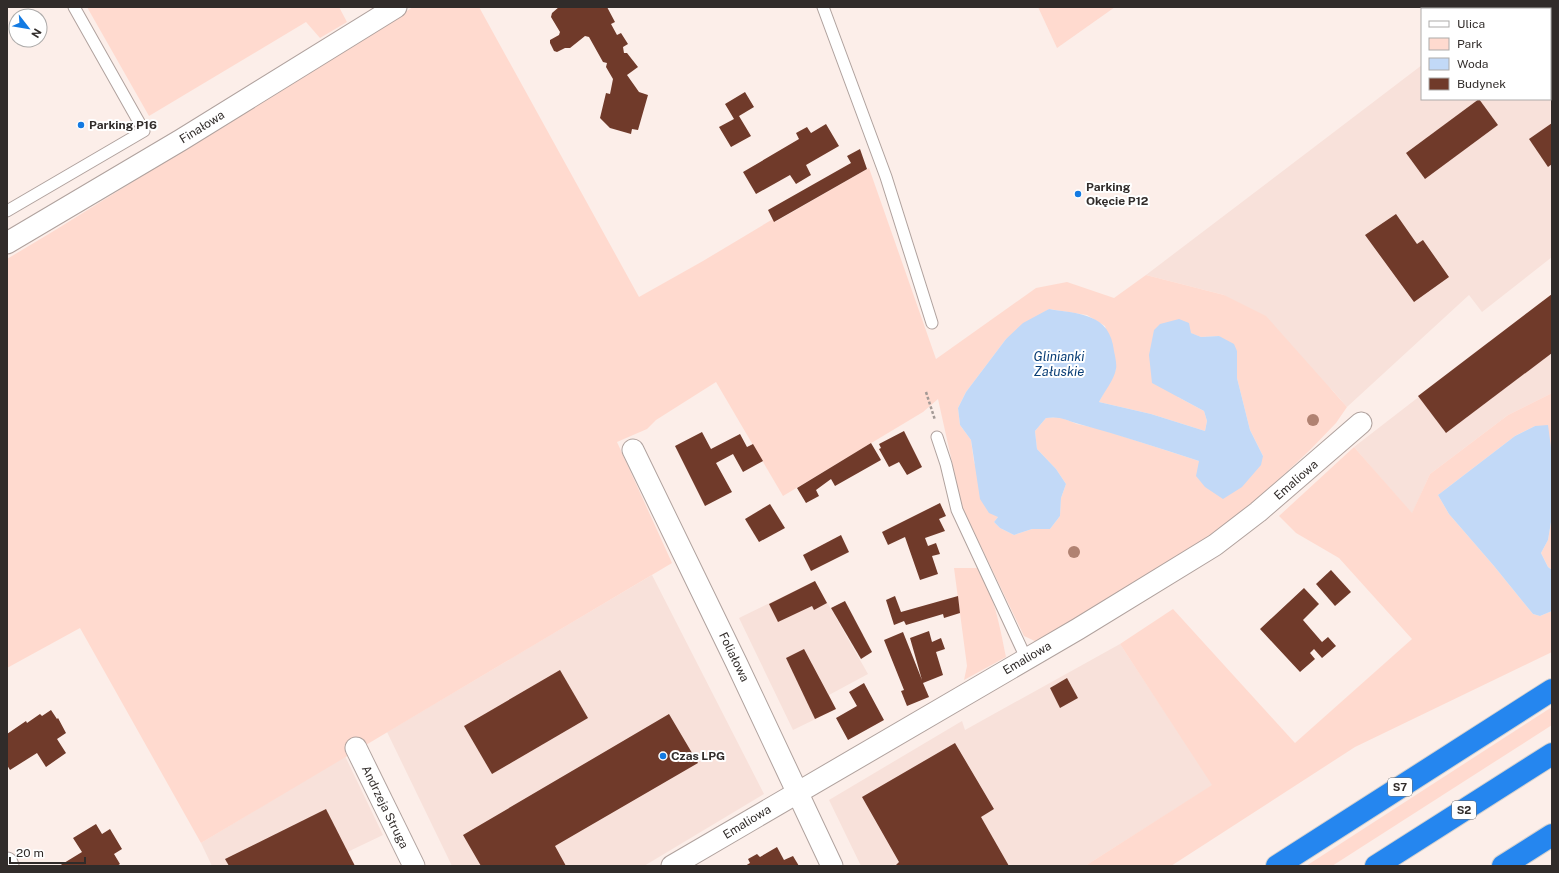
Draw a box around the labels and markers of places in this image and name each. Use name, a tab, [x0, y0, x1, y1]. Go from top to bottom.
place label: Parking P16	[89, 118, 157, 132]
marker: Parking P16	[76, 120, 86, 130]
place label: Parking Okęcie P12	[1086, 180, 1149, 208]
marker: Parking Okęcie P12	[1073, 189, 1083, 199]
place label: Czas LPG	[671, 749, 725, 763]
marker: Czas LPG	[658, 751, 668, 761]

